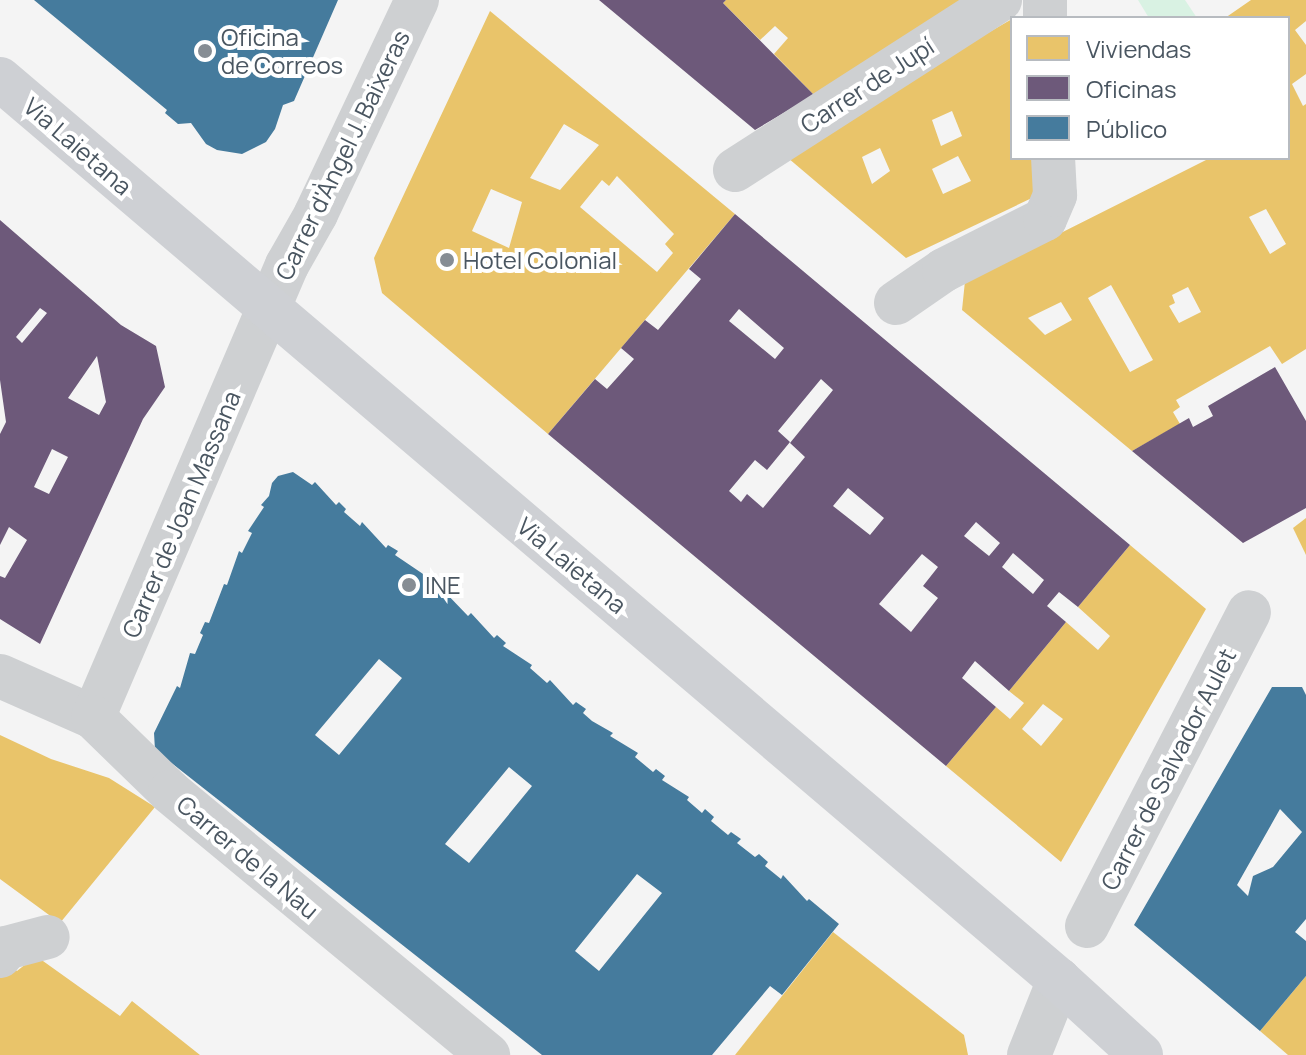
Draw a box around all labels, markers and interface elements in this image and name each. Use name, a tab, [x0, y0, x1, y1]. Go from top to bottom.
legend	[1010, 16, 1290, 160]
place label: Oficina de Correos	[221, 23, 343, 79]
street label: Carrer d'Àngel J. Baixeras	[269, 25, 415, 285]
street label: Carrer de Jupí	[795, 31, 939, 139]
text: Viviendas	[1086, 32, 1191, 65]
marker: Oficina de Correos	[196, 42, 214, 60]
text: Oficinas	[1086, 72, 1177, 105]
street label: Via Laietana	[18, 91, 138, 201]
text: Público	[1086, 112, 1167, 145]
place label: Hotel Colonial	[463, 246, 617, 274]
marker: Hotel Colonial	[438, 251, 456, 269]
street label: Carrer de Joan Massana	[116, 386, 246, 642]
street label: Via Laietana	[512, 511, 632, 619]
place label: INE	[425, 571, 461, 599]
marker: INE	[400, 576, 418, 594]
street label: Carrer de Salvador Aulet	[1095, 643, 1241, 895]
street label: Carrer de la Nau	[171, 789, 325, 925]

